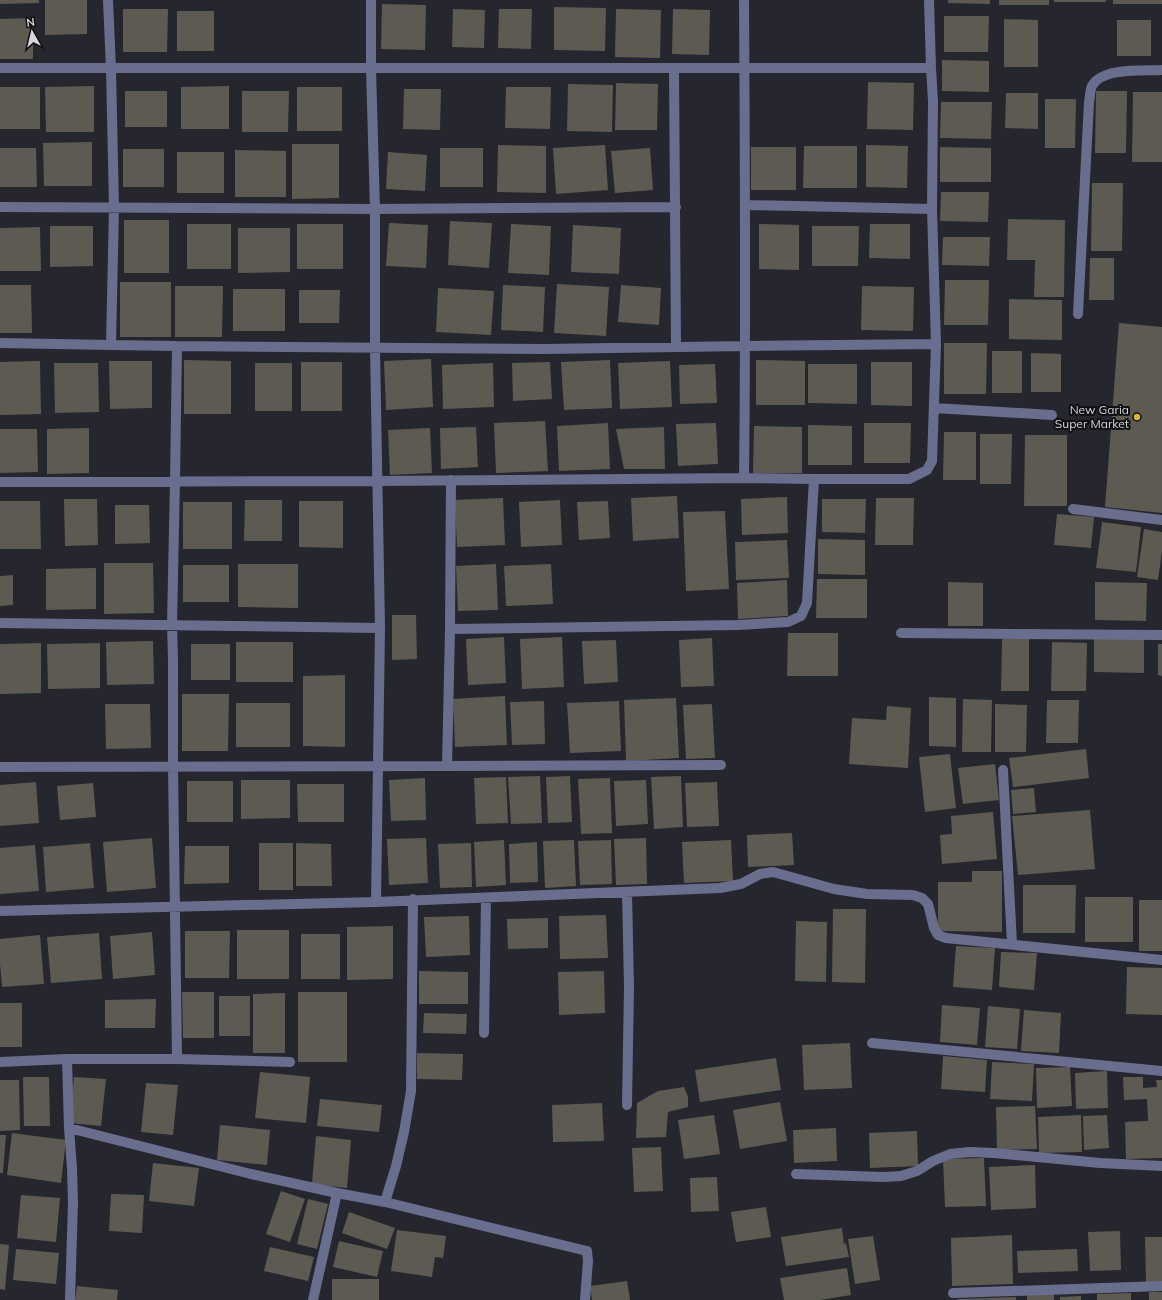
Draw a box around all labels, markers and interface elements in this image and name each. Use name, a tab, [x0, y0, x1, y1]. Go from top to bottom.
north arrow	[12, 12, 52, 52]
text: N	[26, 15, 36, 30]
place label: New Garia Super Market	[1055, 402, 1129, 431]
marker: New Garia Super Market	[1132, 412, 1142, 422]

